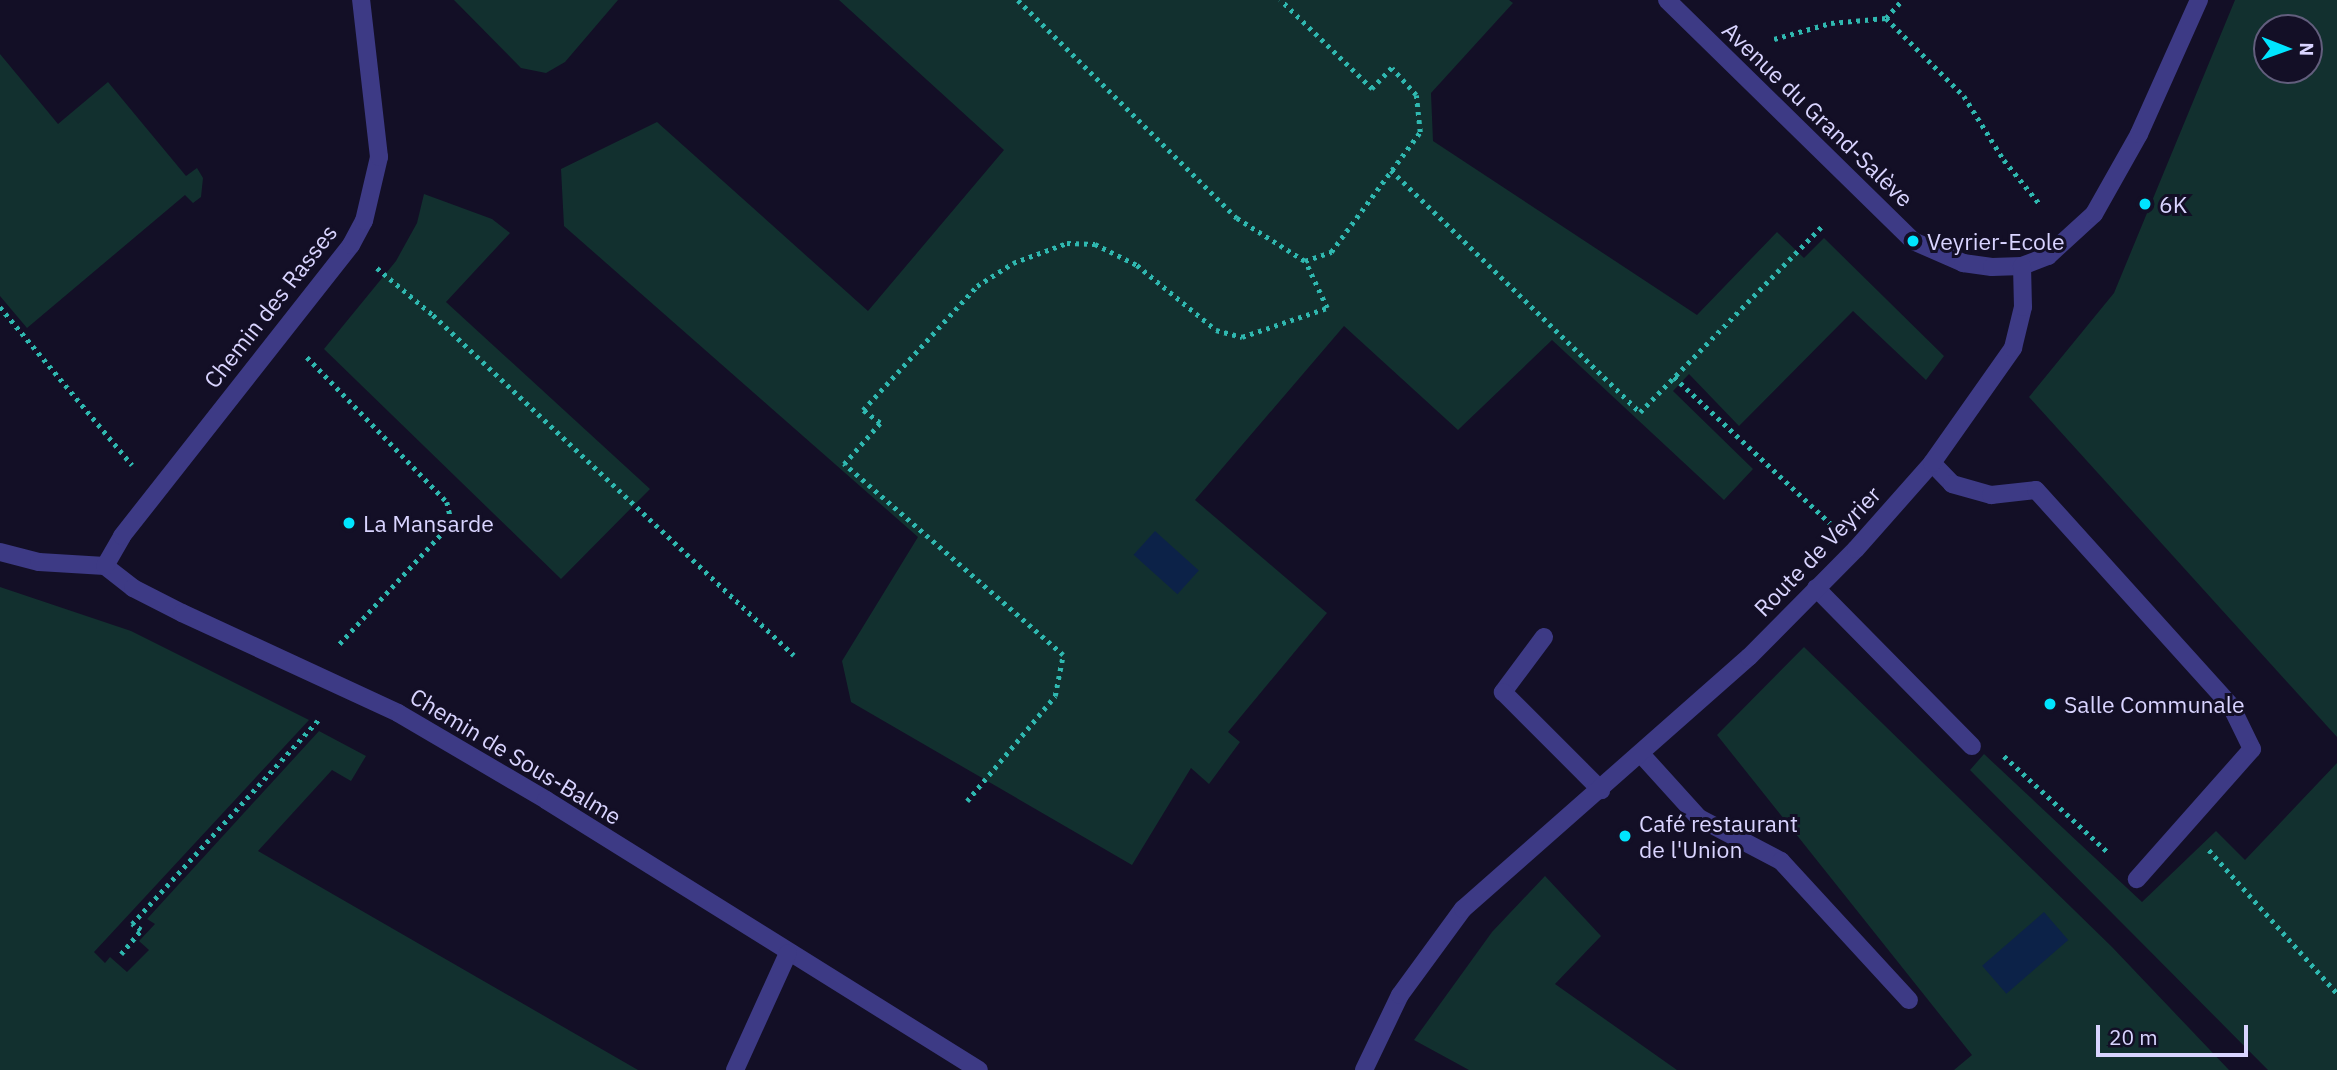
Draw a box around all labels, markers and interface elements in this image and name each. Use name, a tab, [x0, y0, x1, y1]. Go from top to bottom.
north arrow	[2253, 14, 2323, 84]
street label: Avenue du Grand-Salève	[1717, 16, 1919, 212]
text: N	[2295, 42, 2319, 56]
place label: 6K	[2159, 190, 2187, 218]
marker: 6K	[2137, 196, 2153, 212]
street label: Chemin des Rasses	[198, 219, 342, 393]
place label: Veyrier-Ecole	[1927, 227, 2065, 255]
marker: Veyrier-Ecole	[1905, 233, 1921, 249]
street label: Route de Veyrier	[1748, 480, 1886, 622]
place label: La Mansarde	[363, 509, 494, 537]
marker: La Mansarde	[341, 515, 357, 531]
street label: Chemin de Sous-Balme	[405, 682, 627, 830]
place label: Salle Communale	[2064, 690, 2245, 718]
marker: Salle Communale	[2042, 696, 2058, 712]
place label: Café restaurant de l'Union	[1639, 809, 1798, 863]
marker: Café restaurant de l'Union	[1617, 828, 1633, 844]
scale bar	[2099, 1010, 2251, 1054]
text: 20 m	[2109, 1023, 2158, 1051]

